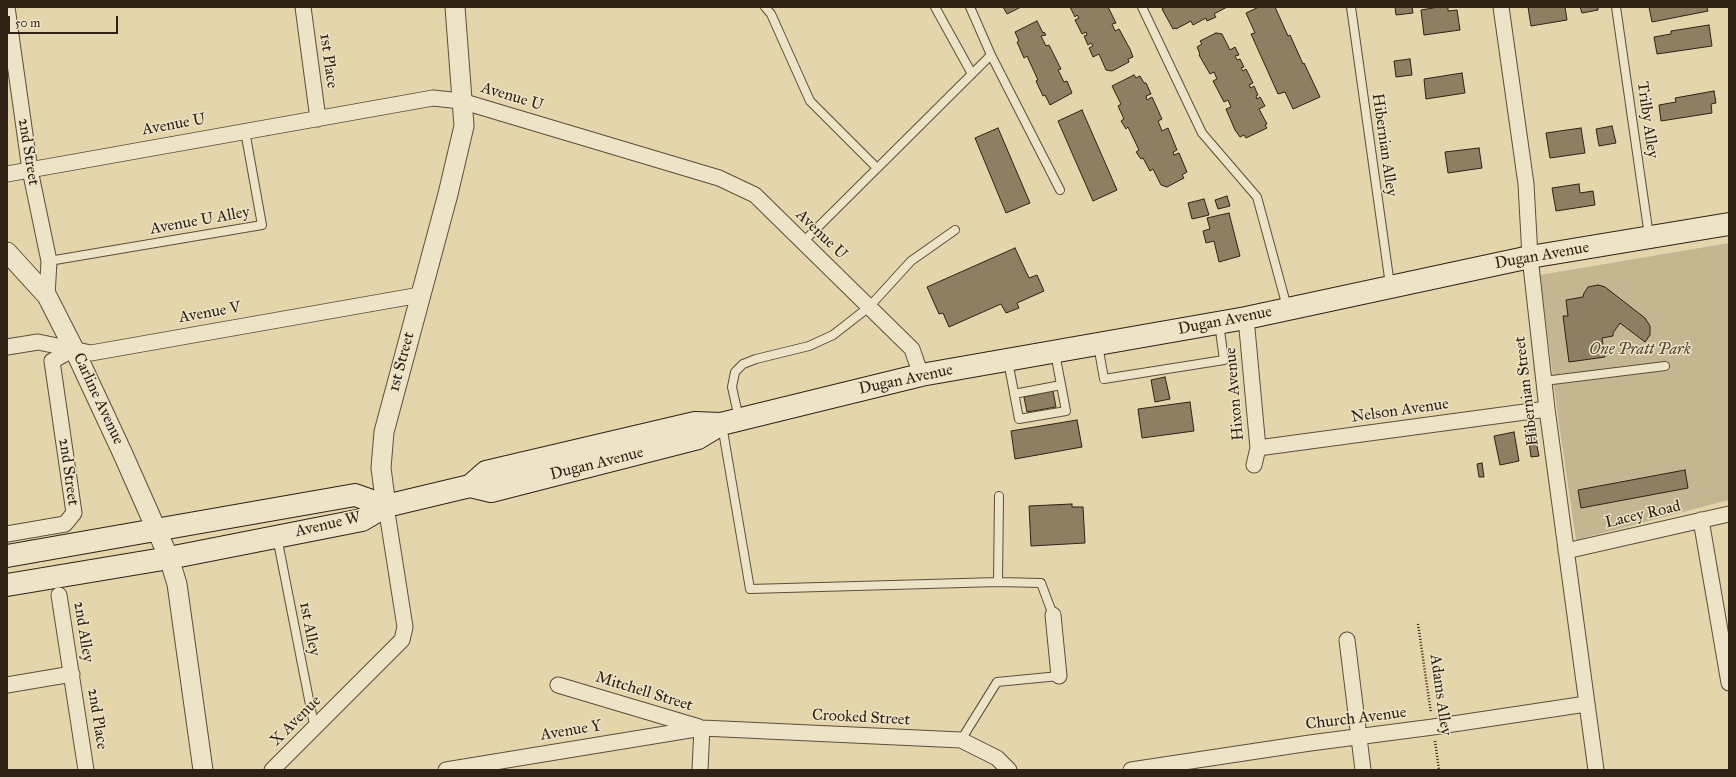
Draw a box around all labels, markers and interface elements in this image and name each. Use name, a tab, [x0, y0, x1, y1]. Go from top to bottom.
scale bar	[10, 8, 120, 34]
text: 50 m	[15, 16, 40, 30]
street label: 1st Place	[315, 32, 341, 90]
street label: Avenue U	[479, 78, 545, 116]
street label: Trilby Alley	[1632, 80, 1662, 160]
street label: Hibernian Alley	[1367, 92, 1401, 198]
street label: Avenue U	[141, 110, 207, 140]
street label: 2nd Street	[13, 117, 43, 187]
street label: Avenue U Alley	[149, 203, 251, 239]
street label: Avenue U	[791, 206, 851, 264]
street label: Dugan Avenue	[1493, 238, 1591, 274]
street label: Avenue V	[178, 298, 242, 328]
street label: Dugan Avenue	[1176, 302, 1274, 340]
street label: 1st Street	[385, 330, 419, 394]
street label: Hibernian Street	[1511, 335, 1543, 447]
park label: One Pratt Park	[1589, 340, 1691, 360]
street label: Hixon Avenue	[1221, 347, 1249, 441]
street label: Carline Avenue	[68, 350, 128, 448]
street label: Dugan Avenue	[857, 361, 955, 399]
street label: Nelson Avenue	[1350, 395, 1450, 427]
street label: 2nd Street	[54, 437, 82, 507]
street label: Dugan Avenue	[548, 443, 646, 485]
street label: Lacey Road	[1603, 497, 1683, 533]
street label: Avenue W	[293, 508, 363, 542]
street label: 2nd Alley	[69, 600, 97, 664]
street label: 1st Alley	[294, 600, 324, 658]
street label: Adams Alley	[1425, 653, 1455, 737]
street label: Mitchell Street	[593, 668, 695, 716]
street label: 2nd Place	[83, 687, 111, 751]
street label: X Avenue	[267, 692, 325, 750]
street label: Church Avenue	[1305, 703, 1407, 735]
street label: Crooked Street	[811, 706, 911, 730]
street label: Avenue Y	[539, 717, 603, 745]

